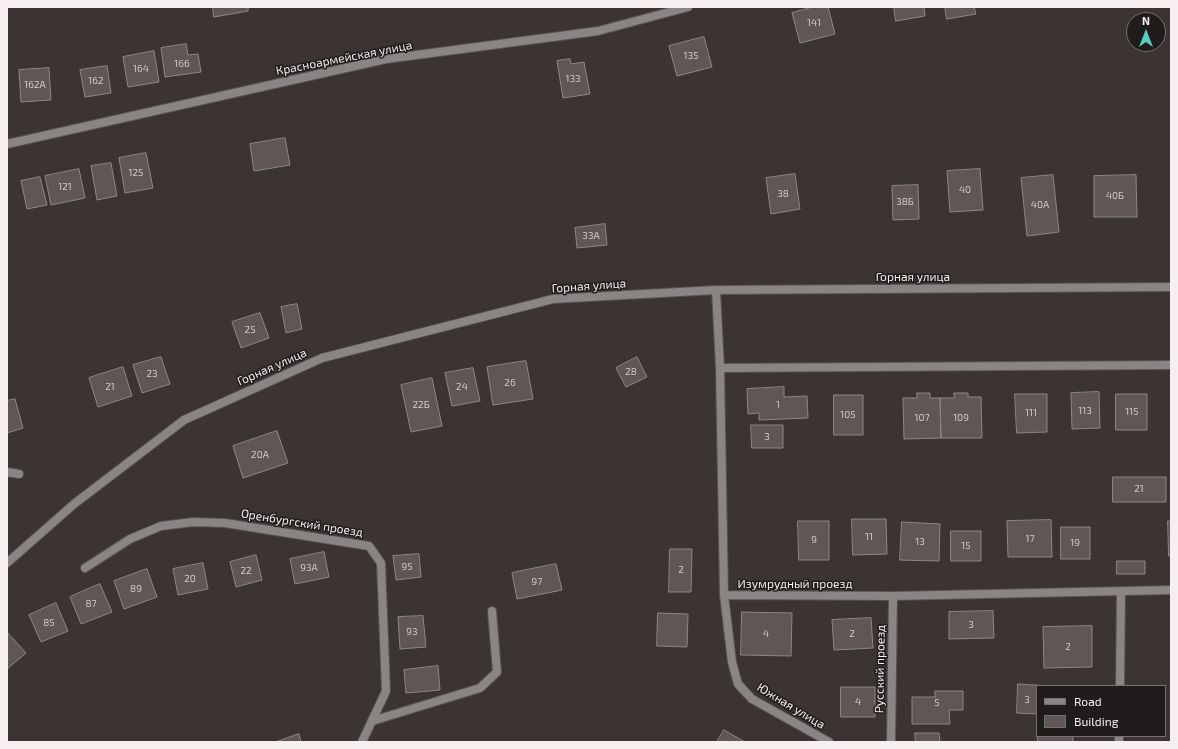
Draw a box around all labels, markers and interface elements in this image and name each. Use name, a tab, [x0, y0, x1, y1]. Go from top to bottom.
north arrow	[1126, 12, 1166, 52]
text: N	[1142, 14, 1150, 27]
house number: 141	[807, 17, 821, 29]
street label: Красноармейская улица	[275, 38, 413, 78]
house number: 135	[684, 50, 698, 62]
house number: 166	[174, 58, 190, 70]
house number: 164	[133, 63, 149, 75]
house number: 133	[565, 73, 581, 85]
house number: 162	[88, 75, 104, 87]
house number: 162А	[24, 79, 46, 91]
house number: 125	[129, 167, 143, 179]
house number: 121	[58, 181, 72, 193]
house number: 40	[959, 184, 971, 196]
house number: 38	[777, 188, 789, 200]
house number: 40Б	[1106, 190, 1124, 202]
house number: 38Б	[896, 196, 914, 208]
house number: 40А	[1031, 199, 1049, 211]
house number: 33А	[582, 230, 600, 242]
street label: Горная улица	[876, 270, 950, 284]
street label: Горная улица	[551, 276, 627, 296]
house number: 25	[245, 324, 255, 336]
street label: Горная улица	[235, 345, 309, 389]
house number: 28	[625, 366, 637, 378]
house number: 23	[146, 368, 158, 380]
house number: 26	[504, 377, 516, 389]
house number: 21	[105, 381, 115, 393]
house number: 24	[456, 381, 468, 393]
house number: 22Б	[412, 399, 430, 411]
house number: 1	[776, 399, 780, 411]
house number: 113	[1078, 405, 1092, 417]
house number: 115	[1125, 406, 1139, 418]
house number: 111	[1025, 407, 1037, 419]
house number: 105	[840, 409, 856, 421]
house number: 107	[914, 412, 930, 424]
house number: 109	[953, 412, 969, 424]
house number: 3	[764, 431, 770, 443]
house number: 20А	[251, 449, 269, 461]
house number: 21	[1134, 483, 1144, 495]
street label: Оренбургский проезд	[240, 506, 364, 540]
house number: 11	[865, 531, 873, 543]
house number: 17	[1025, 533, 1035, 545]
house number: 9	[811, 534, 817, 546]
house number: 13	[915, 536, 925, 548]
house number: 19	[1070, 537, 1080, 549]
house number: 15	[961, 540, 971, 552]
house number: 95	[401, 561, 413, 573]
house number: 93А	[300, 562, 318, 574]
house number: 2	[678, 564, 684, 576]
house number: 22	[240, 565, 252, 577]
house number: 20	[184, 573, 196, 585]
house number: 97	[532, 576, 542, 588]
street label: Изумрудный проезд	[738, 577, 852, 591]
house number: 89	[130, 583, 142, 595]
house number: 87	[85, 598, 97, 610]
house number: 85	[43, 617, 55, 629]
house number: 3	[968, 619, 974, 631]
street label: Русский проезд	[872, 625, 888, 713]
house number: 93	[406, 626, 418, 638]
house number: 4	[763, 628, 769, 640]
house number: 2	[849, 628, 855, 640]
house number: 2	[1065, 641, 1071, 653]
street label: Южная улица	[754, 680, 828, 732]
legend	[1036, 685, 1166, 737]
house number: 3	[1024, 694, 1030, 706]
text: Road	[1074, 694, 1102, 708]
house number: 4	[855, 696, 861, 708]
house number: 5	[934, 697, 940, 709]
text: Building	[1074, 714, 1118, 728]

